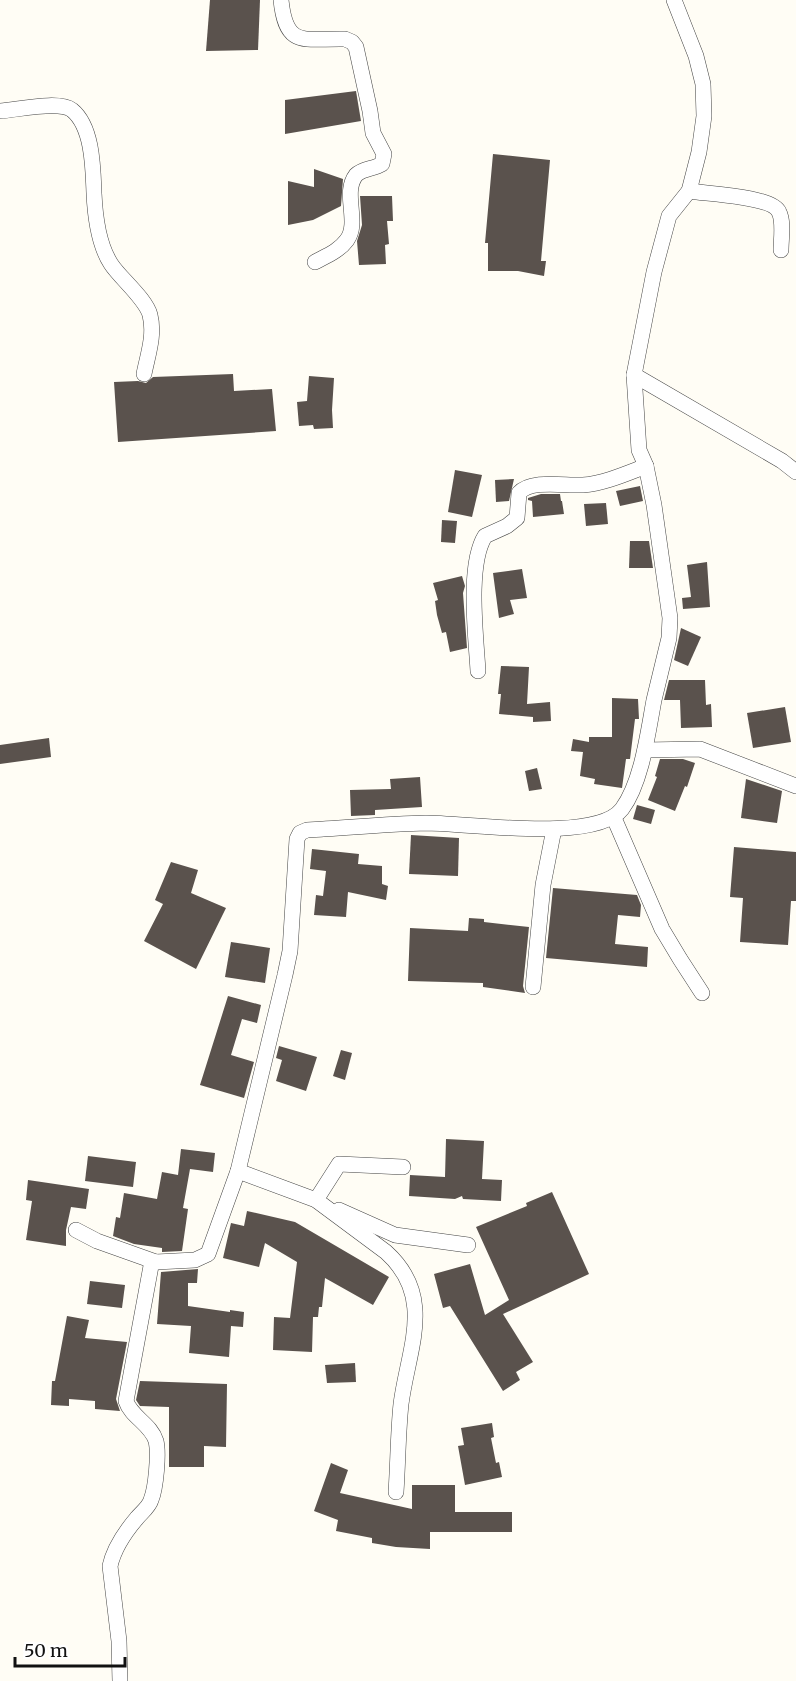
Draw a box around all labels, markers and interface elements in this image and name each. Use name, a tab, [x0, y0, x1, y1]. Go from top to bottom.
scale bar	[15, 1630, 124, 1668]
text: 50 m	[24, 1639, 68, 1662]

